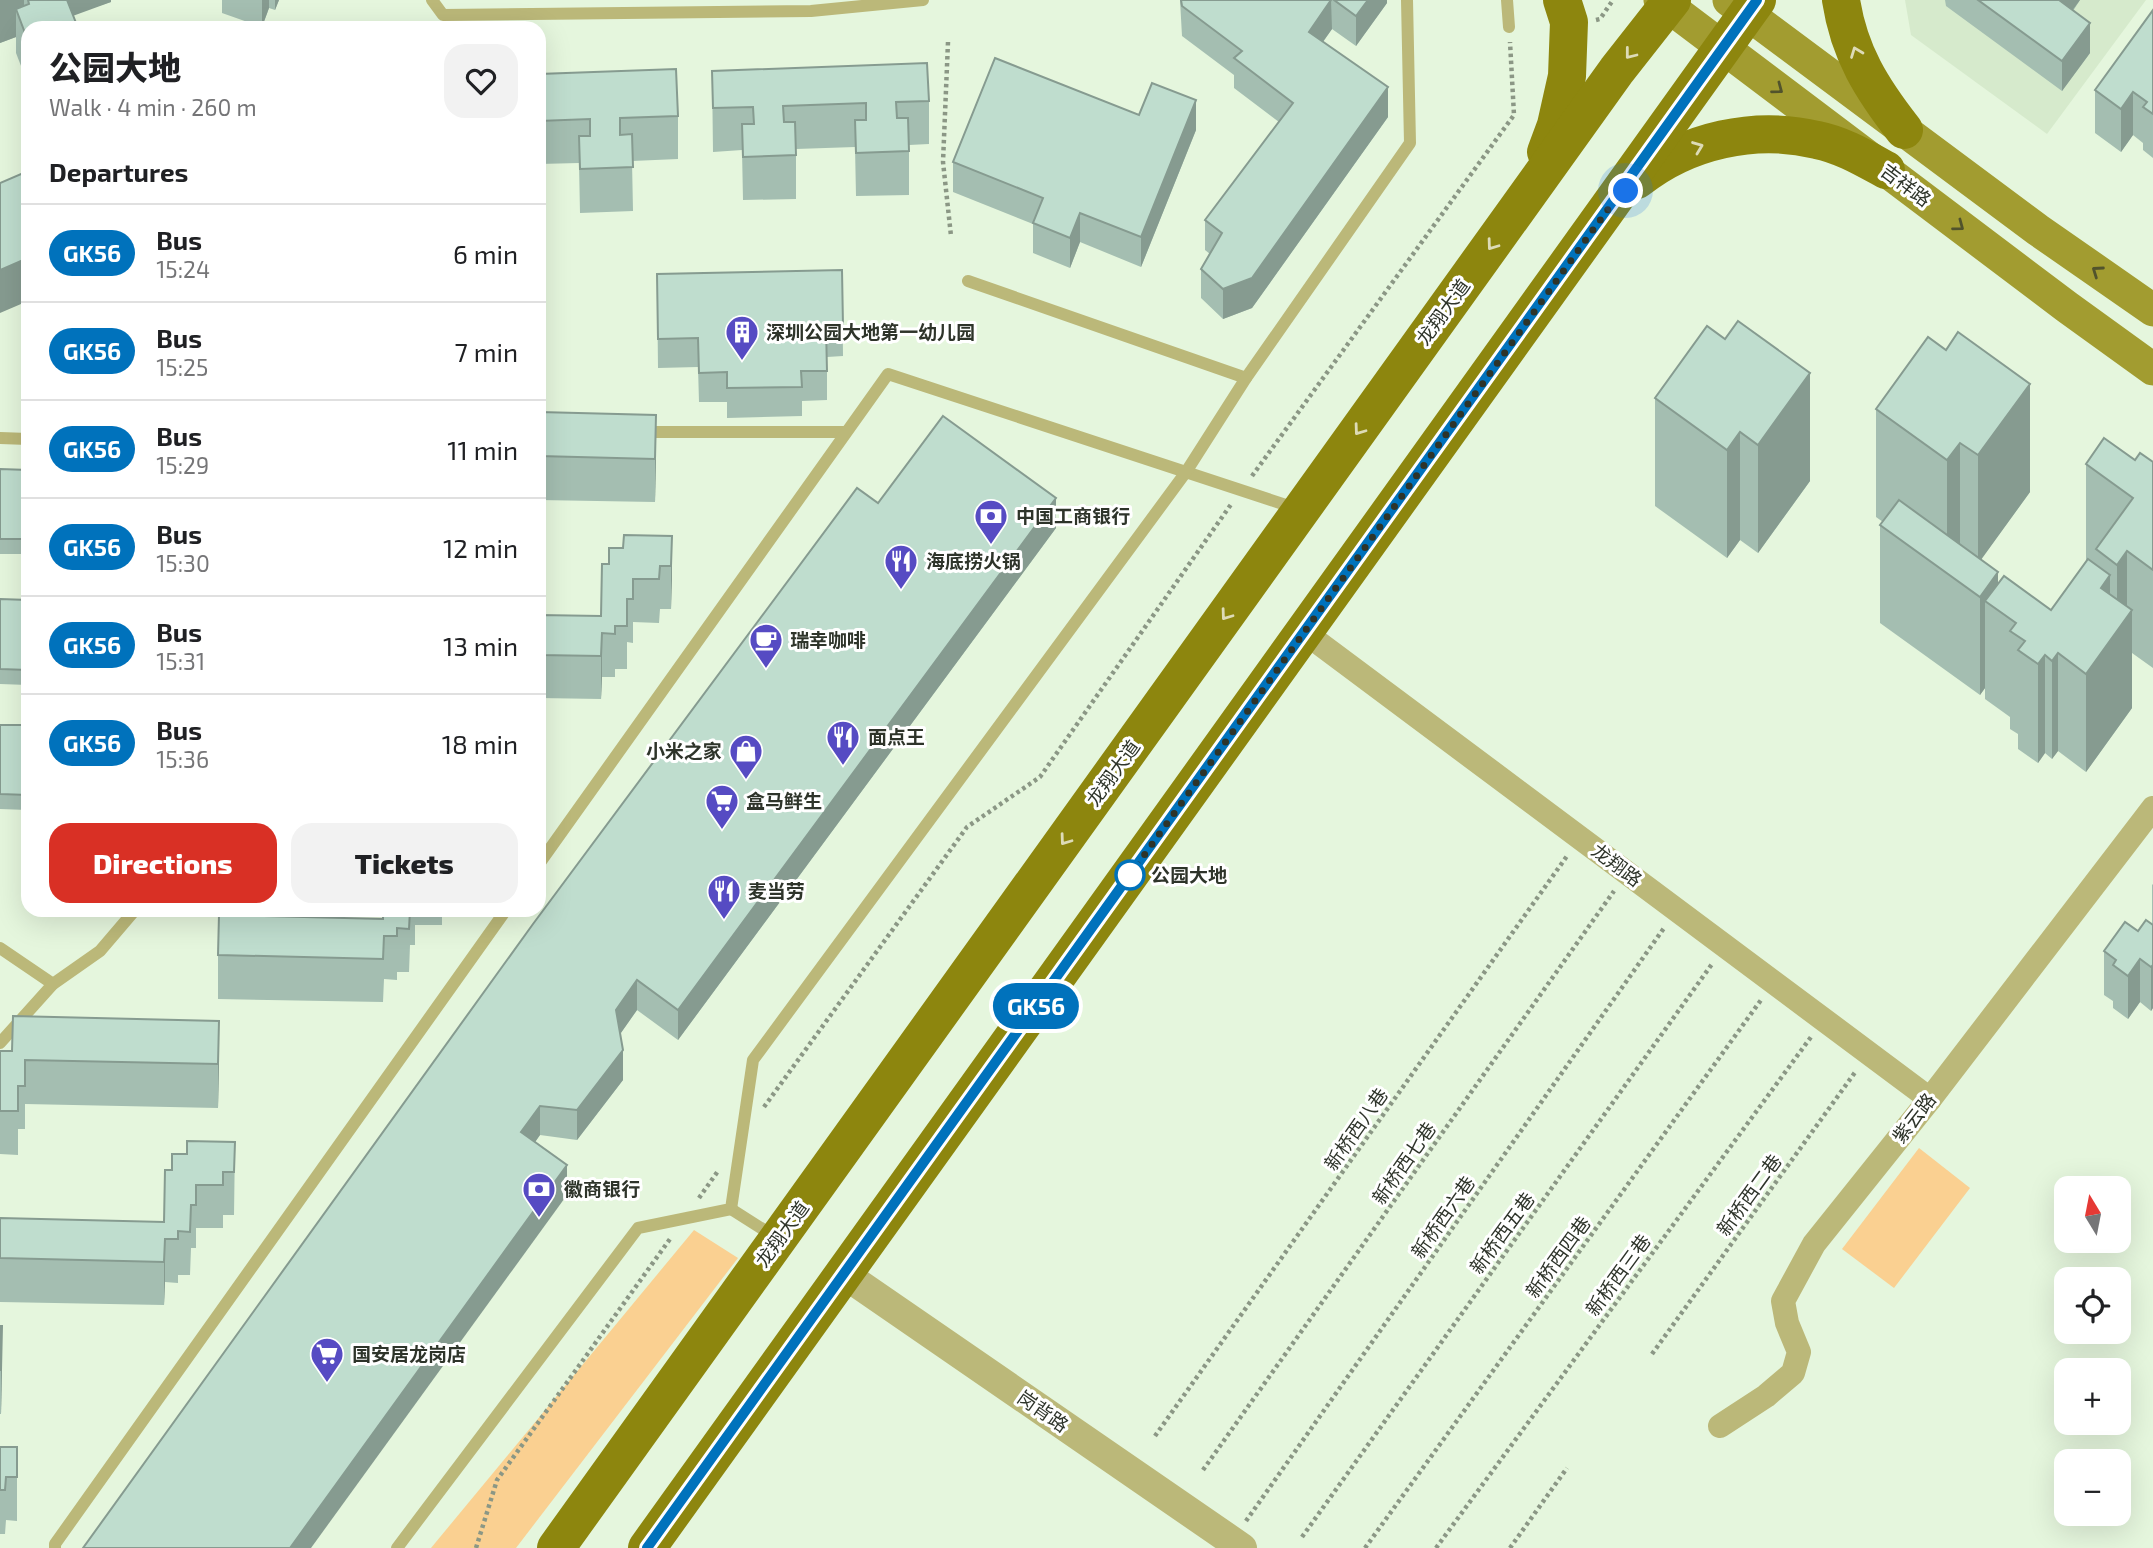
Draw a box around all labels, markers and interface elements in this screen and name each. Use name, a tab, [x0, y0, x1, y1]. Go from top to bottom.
button: heart	[444, 44, 518, 118]
one-way arrow	[1626, 46, 1639, 59]
text: 公园大地	[49, 47, 181, 87]
one-way arrow	[1850, 47, 1864, 59]
one-way arrow	[1770, 80, 1782, 93]
text: Walk · 4 min · 260 m	[49, 93, 257, 121]
one-way arrow	[1691, 141, 1703, 155]
text: Departures	[49, 156, 188, 187]
street label: 吉祥路	[1877, 158, 1936, 211]
your location	[1608, 173, 1643, 208]
one-way arrow	[1952, 217, 1964, 230]
text: Bus	[156, 224, 202, 255]
one-way arrow	[1487, 237, 1500, 250]
text: GK56	[63, 238, 121, 267]
text: 6 min	[453, 238, 518, 269]
text: 15:24	[156, 255, 210, 283]
one-way arrow	[2092, 267, 2105, 279]
street label: 龙翔大道	[1411, 274, 1474, 349]
building icon: 深圳公园大地第一幼儿园	[723, 313, 761, 362]
place label: 深圳公园大地第一幼儿园	[766, 320, 975, 343]
text: Bus	[156, 322, 202, 353]
text: GK56	[63, 336, 121, 365]
text: 7 min	[455, 336, 518, 367]
text: 15:25	[156, 353, 208, 381]
text: Bus	[156, 420, 202, 451]
one-way arrow	[1355, 422, 1367, 435]
text: GK56	[63, 434, 121, 463]
text: 11 min	[447, 434, 518, 465]
text: 15:29	[156, 451, 209, 479]
bank icon: 中国工商银行	[972, 497, 1010, 546]
place label: 中国工商银行	[1016, 504, 1130, 527]
text: Bus	[156, 518, 202, 549]
text: GK56	[63, 532, 121, 561]
text: 12 min	[443, 532, 518, 563]
restaurant icon: 海底捞火锅	[882, 542, 920, 591]
text: 15:30	[156, 549, 210, 577]
place label: 海底捞火锅	[926, 549, 1021, 572]
one-way arrow	[1222, 607, 1234, 620]
text: Bus	[156, 616, 202, 647]
cafe icon: 瑞幸咖啡	[747, 621, 785, 670]
place label: 瑞幸咖啡	[790, 628, 866, 651]
text: GK56	[63, 630, 121, 659]
text: 13 min	[443, 630, 518, 661]
text: 15:31	[156, 647, 205, 675]
text: Bus	[156, 714, 202, 745]
restaurant icon: 面点王	[824, 718, 862, 767]
place label: 面点王	[868, 725, 925, 748]
text: GK56	[63, 728, 121, 757]
text: 18 min	[442, 728, 518, 759]
shop icon: 小米之家	[727, 732, 765, 781]
street label: 龙翔大道	[1081, 735, 1144, 810]
place label: 小米之家	[646, 739, 722, 762]
text: 15:36	[156, 745, 209, 773]
supermarket icon: 盒马鲜生	[703, 782, 741, 831]
place label: 盒马鲜生	[746, 789, 822, 812]
button: Directions	[49, 823, 277, 903]
button: Tickets	[291, 823, 518, 903]
one-way arrow	[1061, 832, 1073, 845]
street label: 龙翔路	[1588, 838, 1647, 891]
marker: 公园大地	[1115, 860, 1145, 890]
place label: 公园大地	[1151, 863, 1227, 886]
restaurant icon: 麦当劳	[705, 872, 743, 921]
place label: 麦当劳	[748, 879, 805, 902]
line badge: GK56	[987, 983, 1085, 1029]
text: GK56	[1007, 991, 1065, 1020]
street label: 新桥西八巷	[1319, 1083, 1392, 1174]
street label: 紫云路	[1887, 1088, 1940, 1147]
street label: 新桥西七巷	[1367, 1117, 1440, 1208]
street label: 新桥西二巷	[1711, 1150, 1786, 1240]
bank icon: 徽商银行	[520, 1170, 558, 1219]
street label: 新桥西六巷	[1406, 1171, 1479, 1262]
north arrow	[2054, 1176, 2132, 1253]
map controls	[2054, 1176, 2131, 1526]
place label: 徽商银行	[564, 1177, 640, 1200]
street label: 新桥西五巷	[1464, 1188, 1539, 1278]
street label: 龙翔大道	[750, 1196, 813, 1271]
street label: 新桥西四巷	[1520, 1212, 1595, 1302]
street label: 新桥西三巷	[1580, 1230, 1655, 1320]
button: locate	[2054, 1267, 2131, 1344]
supermarket icon: 国安居龙岗店	[308, 1335, 346, 1384]
place label: 国安居龙岗店	[352, 1342, 466, 1365]
button: +	[2054, 1358, 2131, 1435]
street label: 岗背路	[1013, 1385, 1073, 1436]
button: −	[2054, 1449, 2131, 1526]

